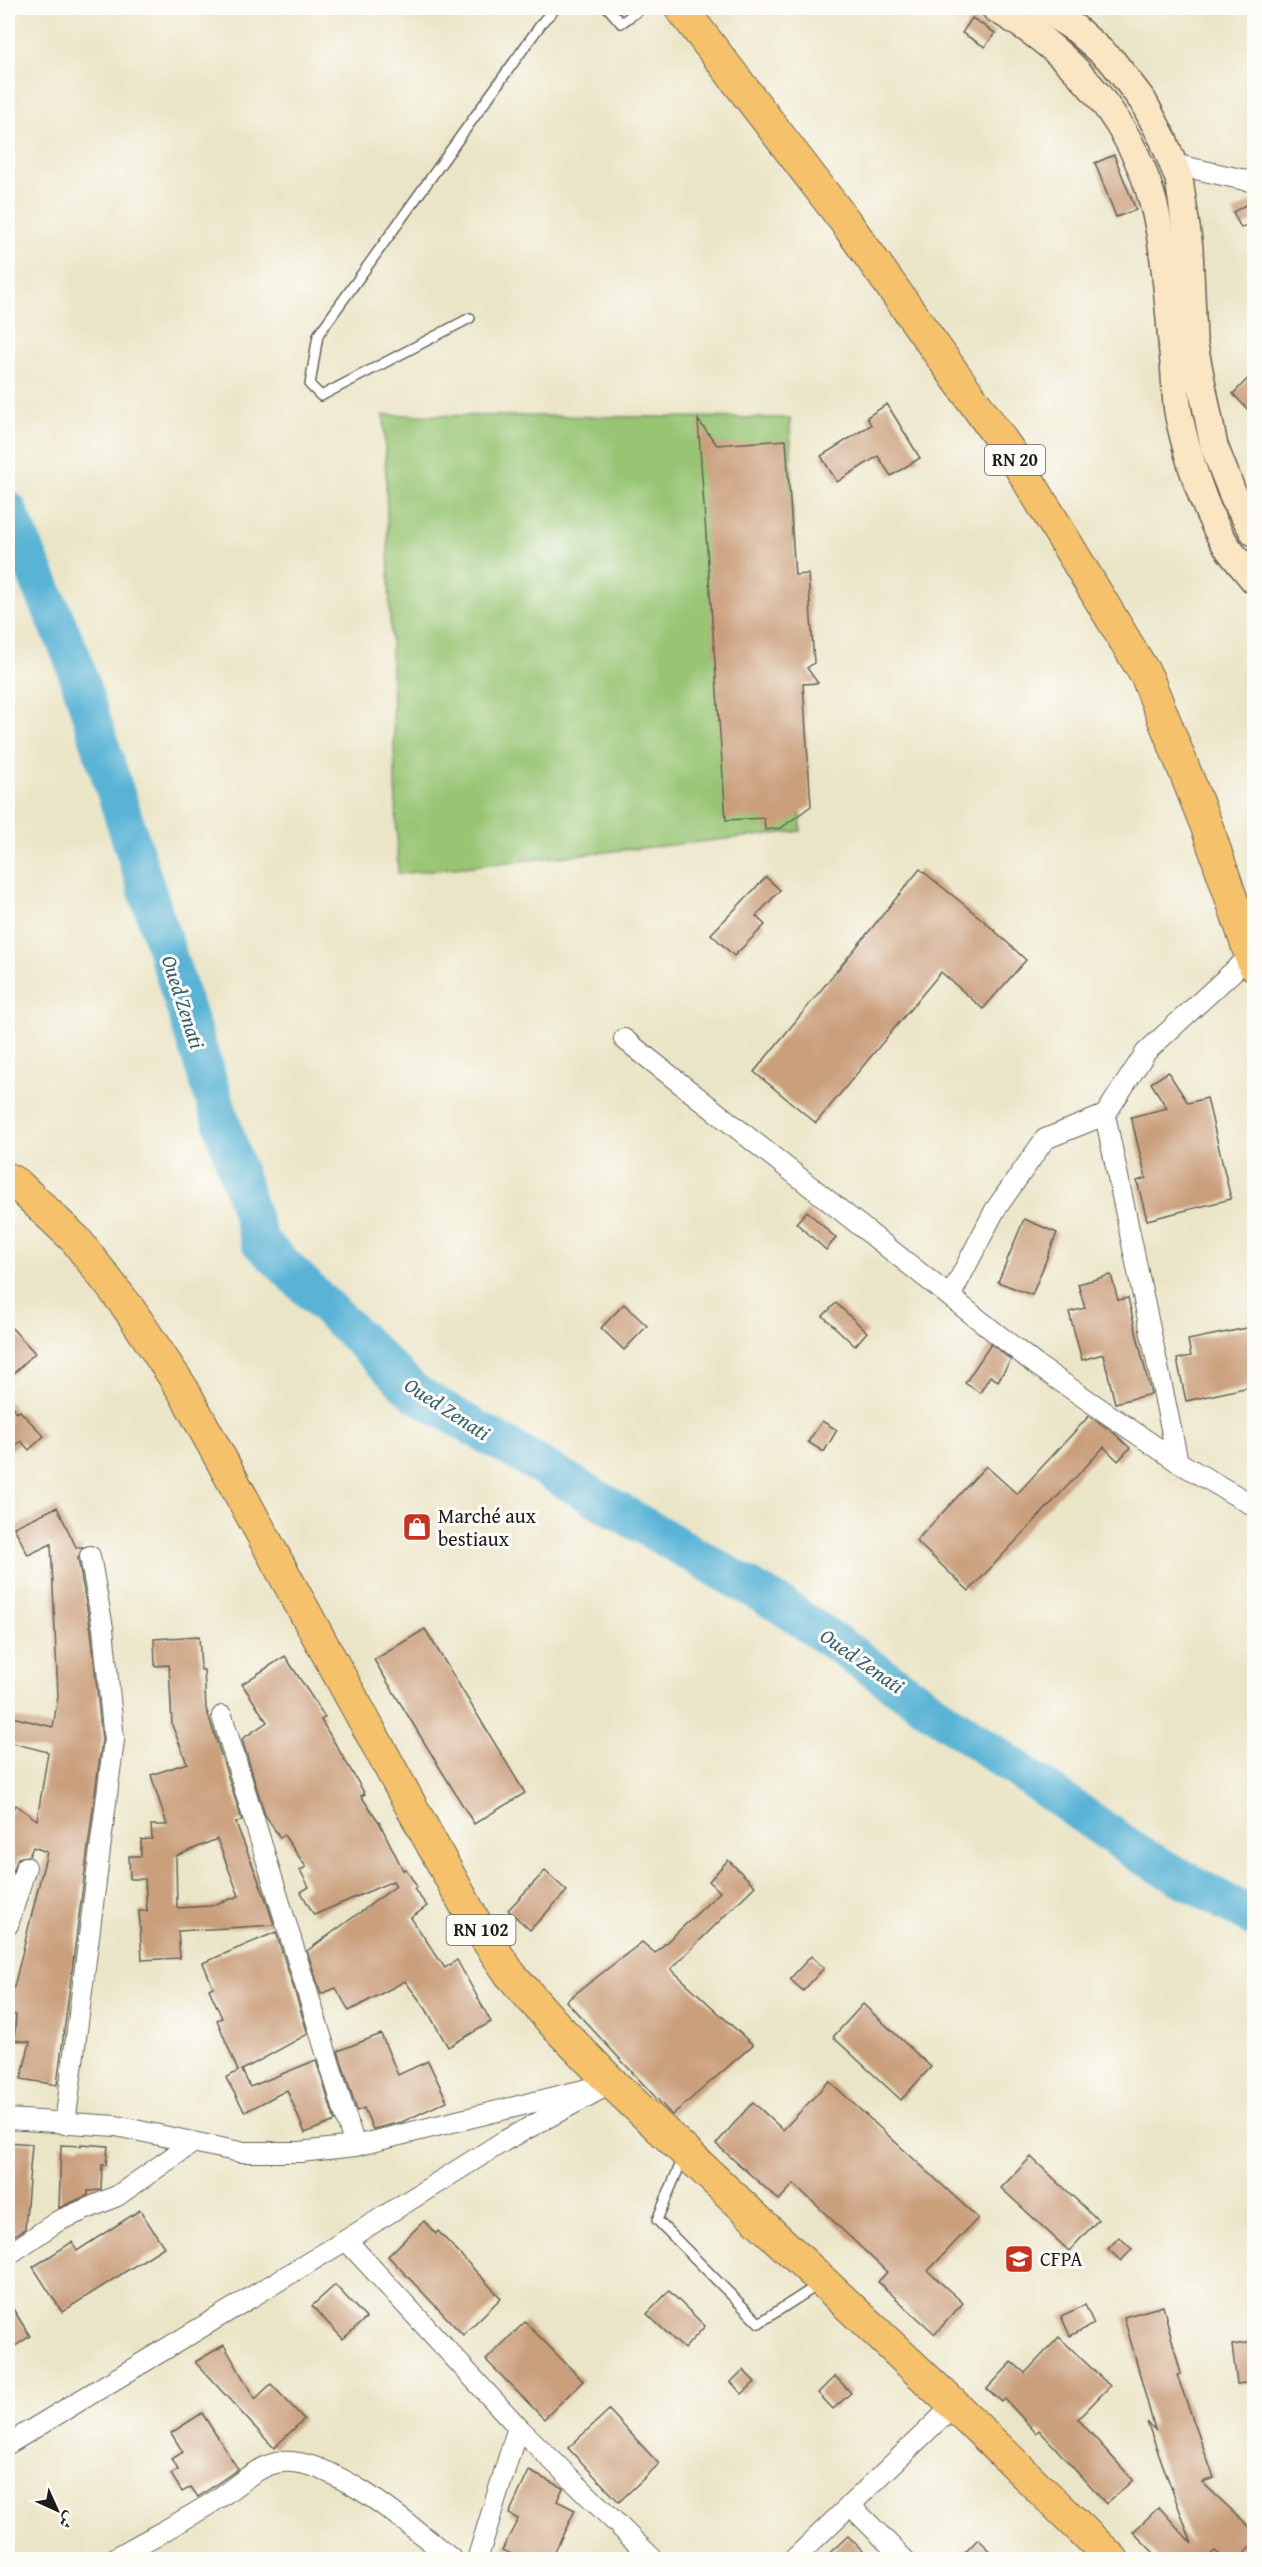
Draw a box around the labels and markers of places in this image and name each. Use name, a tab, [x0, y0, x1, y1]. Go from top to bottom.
place label: Marché aux bestiaux	[438, 1501, 537, 1553]
shop icon: Marché aux bestiaux	[401, 1511, 433, 1543]
school or university icon: CFPA	[1003, 2243, 1035, 2275]
place label: CFPA	[1040, 2244, 1082, 2273]

